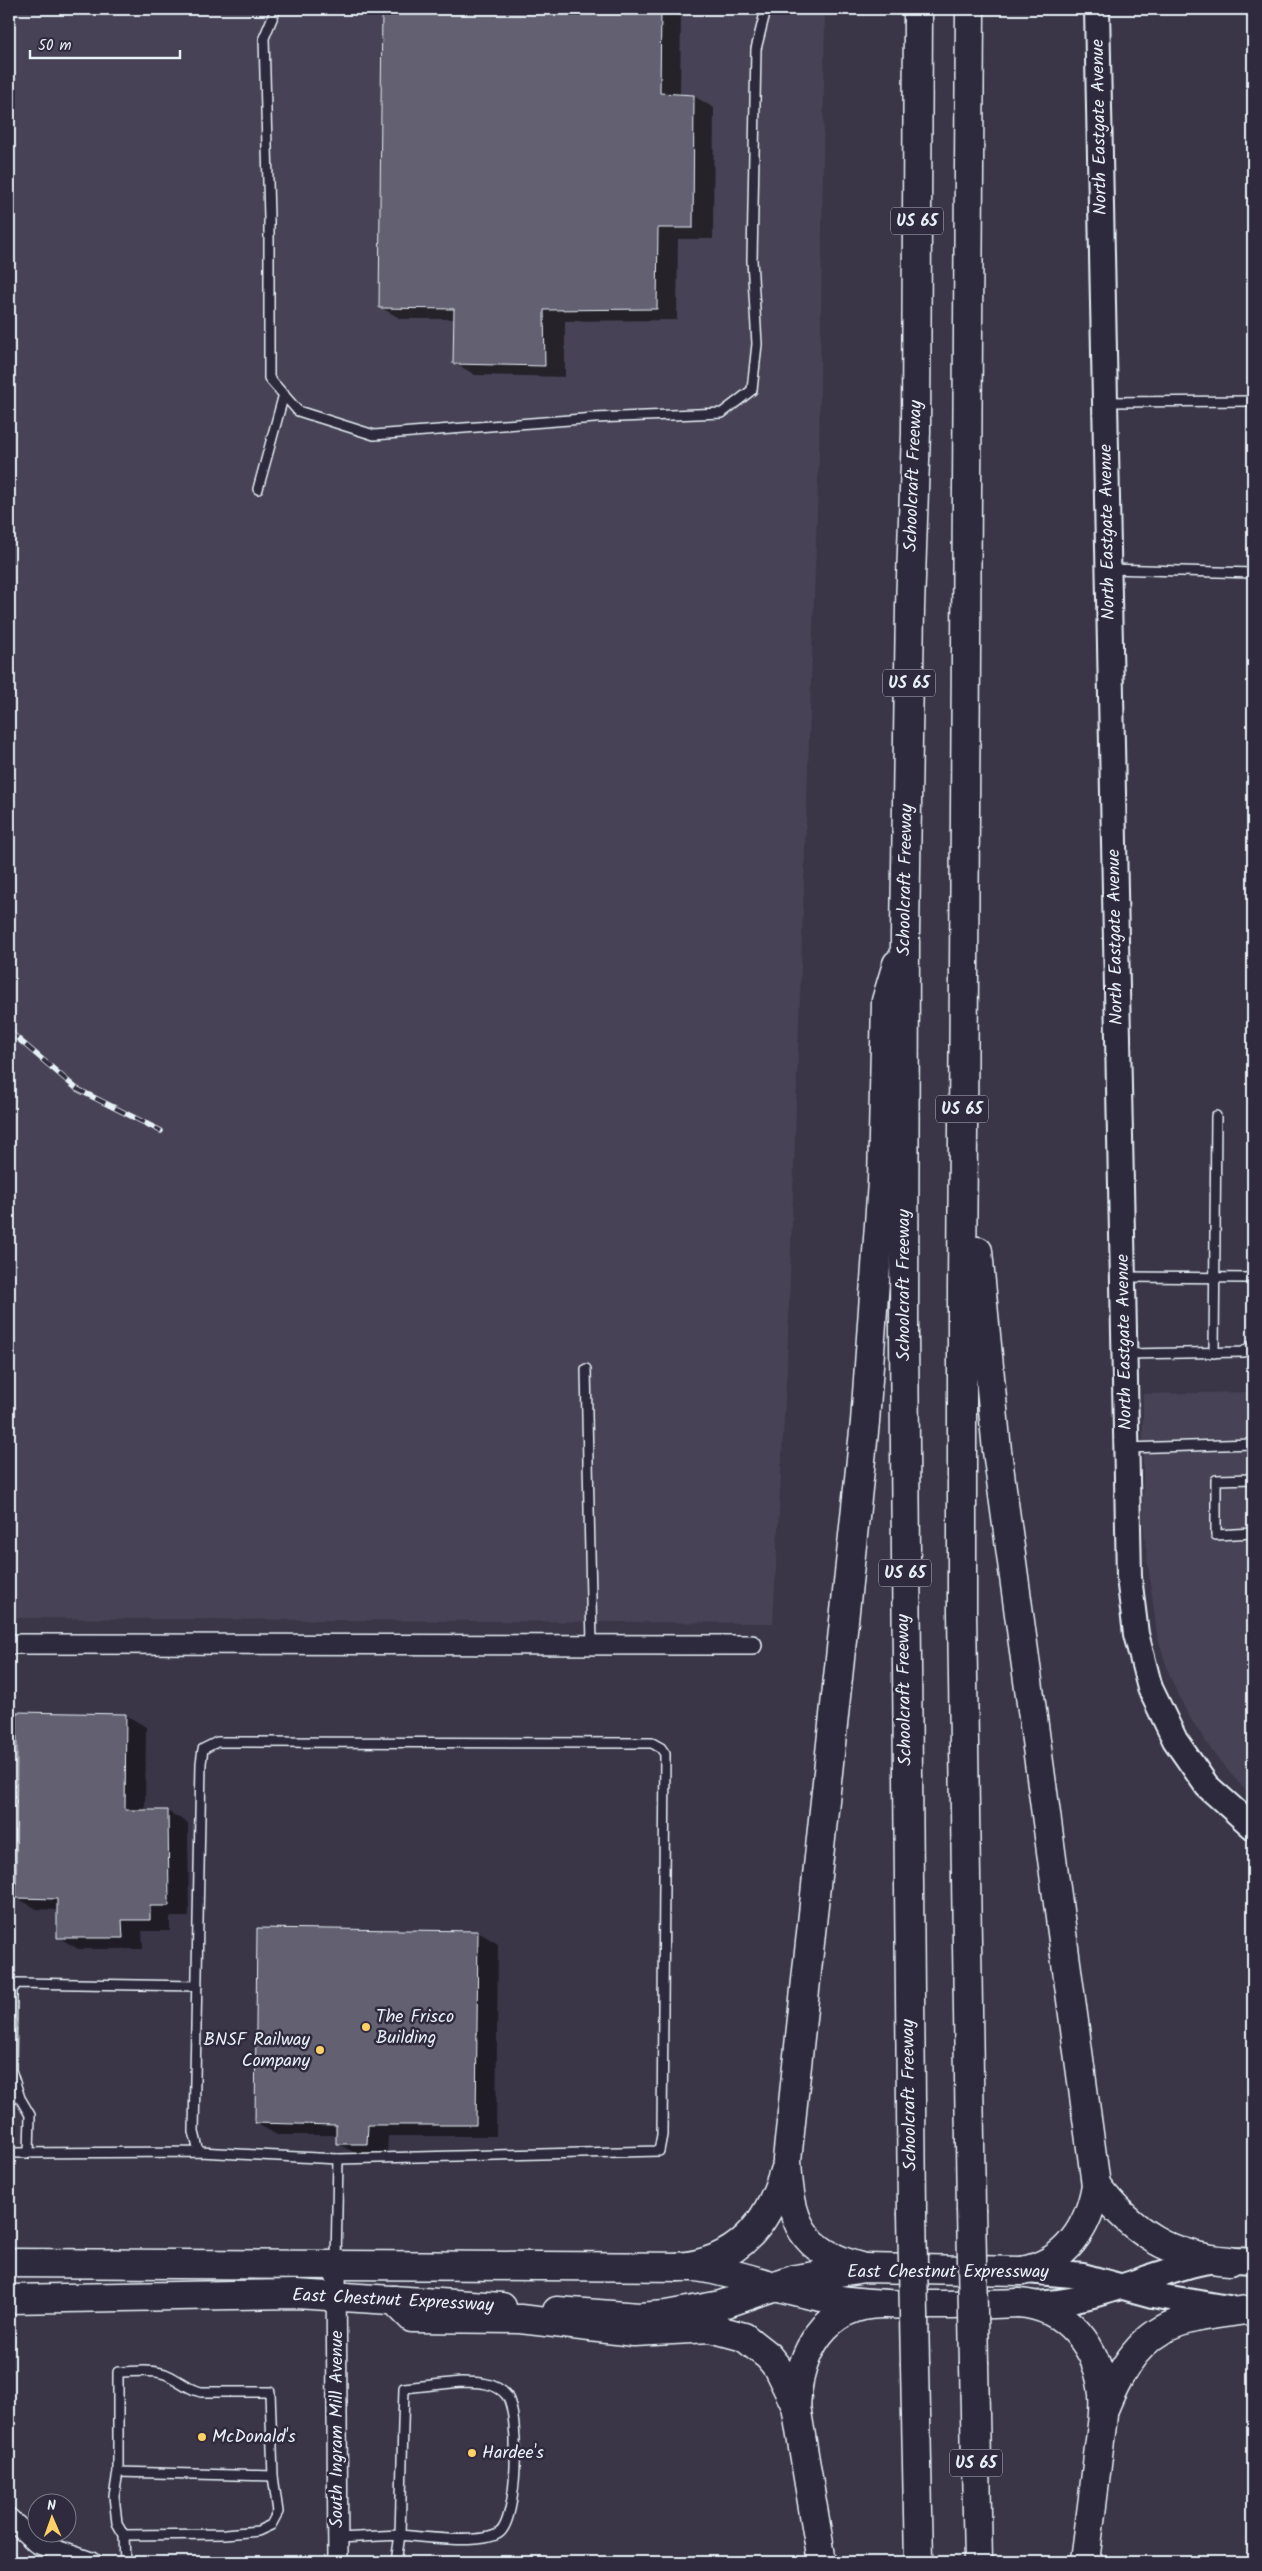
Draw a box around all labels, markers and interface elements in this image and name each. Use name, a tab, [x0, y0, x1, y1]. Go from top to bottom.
scale bar	[30, 28, 180, 60]
text: 50 m	[38, 34, 72, 58]
street label: North Eastgate Avenue	[1084, 39, 1116, 215]
road number: US 65	[891, 208, 943, 235]
street label: Schoolcraft Freeway	[897, 399, 931, 552]
street label: North Eastgate Avenue	[1092, 444, 1124, 620]
road number: US 65	[883, 670, 935, 696]
street label: Schoolcraft Freeway	[890, 803, 922, 956]
street label: North Eastgate Avenue	[1100, 849, 1132, 1025]
road number: US 65	[936, 1096, 988, 1122]
street label: Schoolcraft Freeway	[890, 1209, 919, 1361]
street label: North Eastgate Avenue	[1109, 1254, 1141, 1430]
road number: US 65	[879, 1560, 931, 1586]
street label: Schoolcraft Freeway	[889, 1613, 921, 1766]
place label: The Frisco Building	[376, 2003, 454, 2053]
street label: Schoolcraft Freeway	[894, 2018, 926, 2171]
marker: The Frisco Building	[360, 2021, 372, 2033]
place label: BNSF Railway Company	[204, 2026, 311, 2076]
marker: BNSF Railway Company	[314, 2044, 326, 2056]
street label: East Chestnut Expressway	[847, 2258, 1049, 2287]
street label: East Chestnut Expressway	[292, 2281, 495, 2321]
street label: South Ingram Mill Avenue	[323, 2330, 352, 2528]
place label: McDonald's	[212, 2423, 296, 2452]
marker: McDonald's	[196, 2431, 208, 2443]
place label: Hardee's	[482, 2439, 544, 2468]
marker: Hardee's	[466, 2447, 478, 2459]
road number: US 65	[950, 2450, 1002, 2476]
north arrow	[28, 2494, 78, 2544]
text: N	[47, 2495, 57, 2517]

